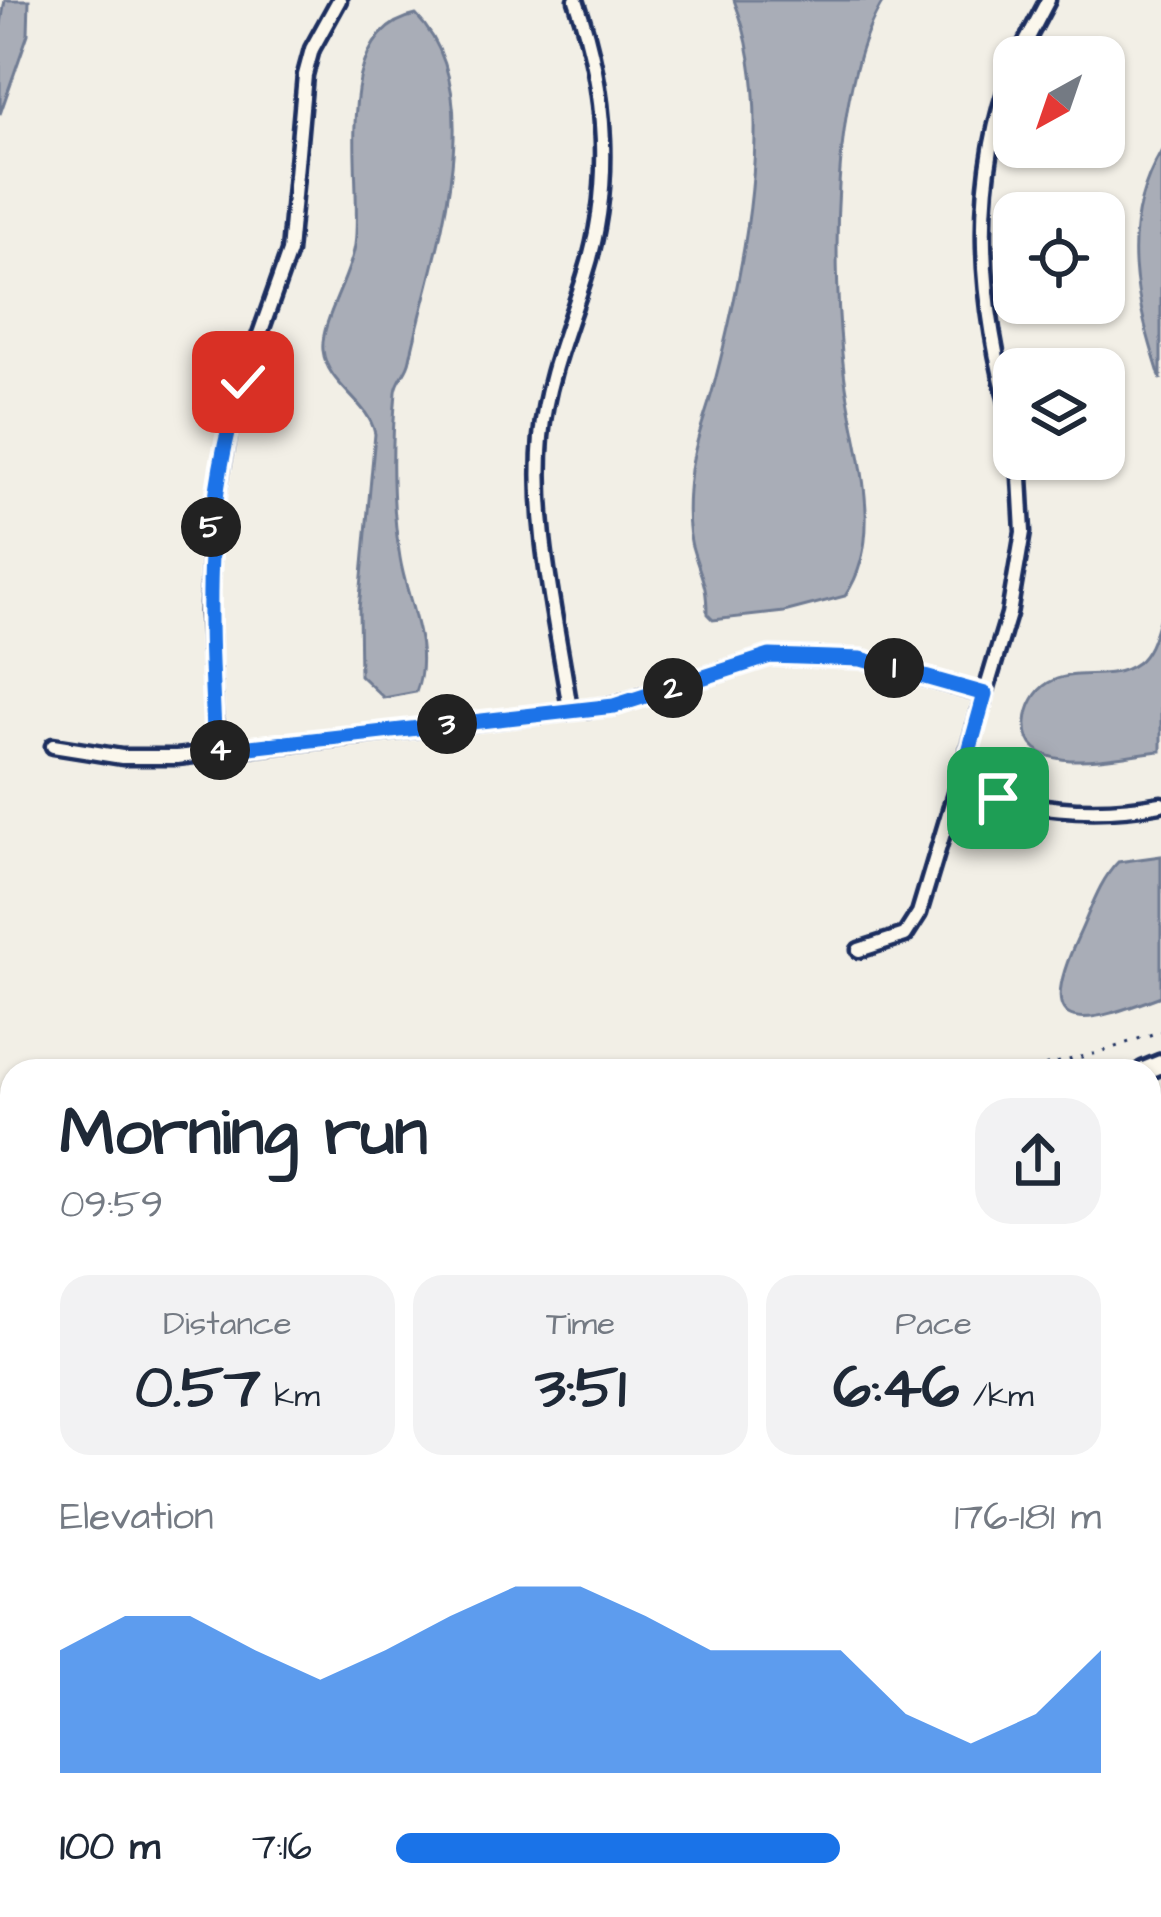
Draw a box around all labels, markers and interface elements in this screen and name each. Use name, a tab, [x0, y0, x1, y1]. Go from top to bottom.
north arrow	[993, 36, 1125, 168]
map controls	[993, 36, 1125, 480]
button: locate	[993, 192, 1125, 324]
pin	[192, 331, 294, 433]
button: layers	[993, 348, 1125, 480]
icon: check	[210, 349, 276, 415]
pin: 5	[181, 497, 241, 557]
text: 5	[199, 504, 223, 550]
pin: 1	[864, 638, 924, 698]
text: 1	[892, 645, 896, 691]
pin: 2	[643, 658, 703, 718]
text: 2	[664, 665, 682, 711]
pin: 3	[417, 694, 477, 754]
text: 3	[439, 701, 455, 747]
pin: 4	[190, 720, 250, 780]
text: 4	[209, 727, 231, 773]
pin	[947, 747, 1049, 849]
icon: arrive	[965, 765, 1031, 831]
text: Morning run	[60, 1088, 428, 1180]
button: share	[975, 1098, 1101, 1224]
text: 09:59	[60, 1179, 163, 1233]
text: Distance	[163, 1301, 292, 1347]
text: Time	[546, 1301, 615, 1347]
text: Pace	[895, 1301, 972, 1347]
text: 0.57	[135, 1347, 261, 1430]
text: 3:51	[535, 1347, 626, 1430]
text: 6:46	[833, 1347, 959, 1430]
text: km	[261, 1373, 320, 1419]
text: /km	[959, 1373, 1034, 1419]
text: Elevation	[60, 1491, 214, 1545]
text: 176–181 m	[954, 1491, 1101, 1545]
text: 100 m	[60, 1821, 160, 1875]
text: 7:16	[252, 1821, 312, 1875]

